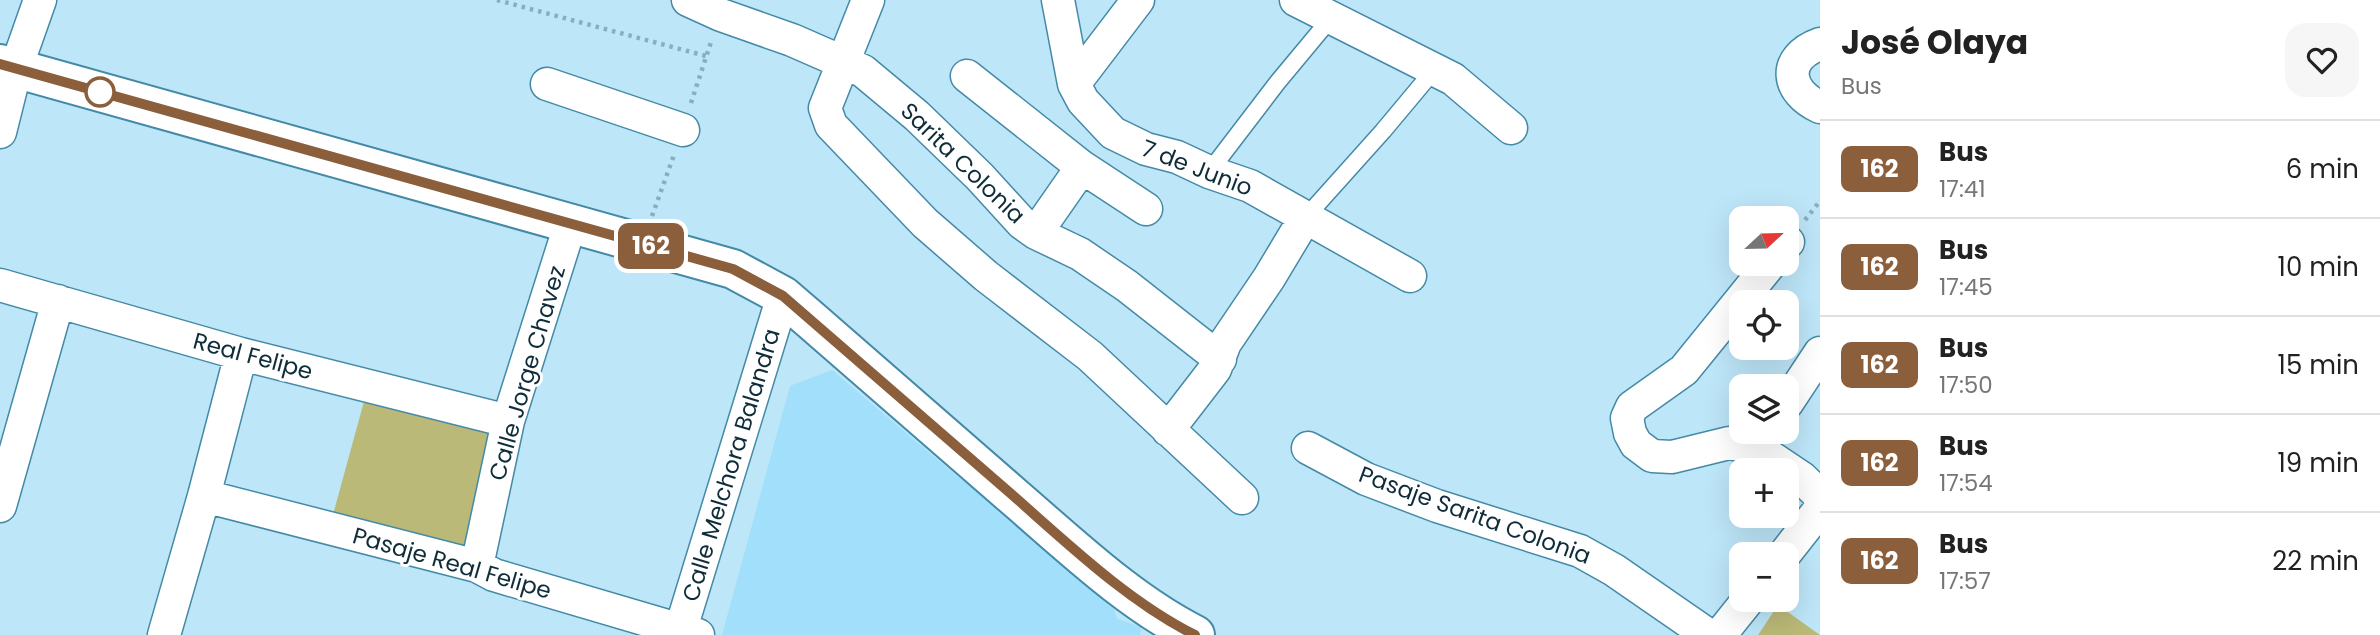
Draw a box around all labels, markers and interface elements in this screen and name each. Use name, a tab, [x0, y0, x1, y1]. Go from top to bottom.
text: José Olaya	[1841, 19, 2028, 66]
button: heart	[2285, 23, 2359, 97]
text: Bus	[1841, 70, 1882, 102]
unlabelled marker	[85, 77, 115, 107]
street label: Sarita Colonia	[894, 95, 1032, 231]
street label: 7 de Junio	[1137, 132, 1257, 204]
text: Bus	[1939, 134, 1988, 170]
text: 6 min	[2286, 151, 2359, 187]
text: 162	[1860, 152, 1899, 185]
text: 17:41	[1939, 173, 1986, 205]
north arrow	[1729, 206, 1799, 276]
map controls	[1729, 206, 1799, 612]
line badge: 162	[611, 223, 691, 269]
text: 162	[632, 229, 670, 262]
text: Bus	[1939, 232, 1988, 268]
text: 10 min	[2278, 249, 2359, 285]
text: 162	[1860, 250, 1899, 283]
street label: Calle Jorge Chavez	[481, 262, 573, 484]
text: 17:45	[1939, 271, 1993, 303]
button: locate	[1729, 290, 1799, 360]
street label: Real Felipe	[190, 325, 316, 387]
street label: Calle Melchora Balandra	[674, 325, 788, 605]
text: Bus	[1939, 330, 1988, 366]
text: 15 min	[2278, 347, 2359, 383]
text: 162	[1860, 348, 1899, 381]
text: 17:50	[1939, 369, 1993, 401]
button: layers	[1729, 374, 1799, 444]
text: Bus	[1939, 428, 1988, 464]
text: 19 min	[2278, 445, 2359, 481]
text: 162	[1860, 446, 1899, 479]
street label: Pasaje Sarita Colonia	[1355, 458, 1595, 572]
button: +	[1729, 458, 1799, 528]
text: 17:54	[1939, 467, 1993, 499]
street label: Pasaje Real Felipe	[349, 519, 555, 607]
text: Bus	[1939, 526, 1988, 562]
button: −	[1729, 542, 1799, 612]
text: 22 min	[2272, 543, 2359, 579]
text: 162	[1860, 544, 1899, 577]
text: 17:57	[1939, 565, 1991, 597]

